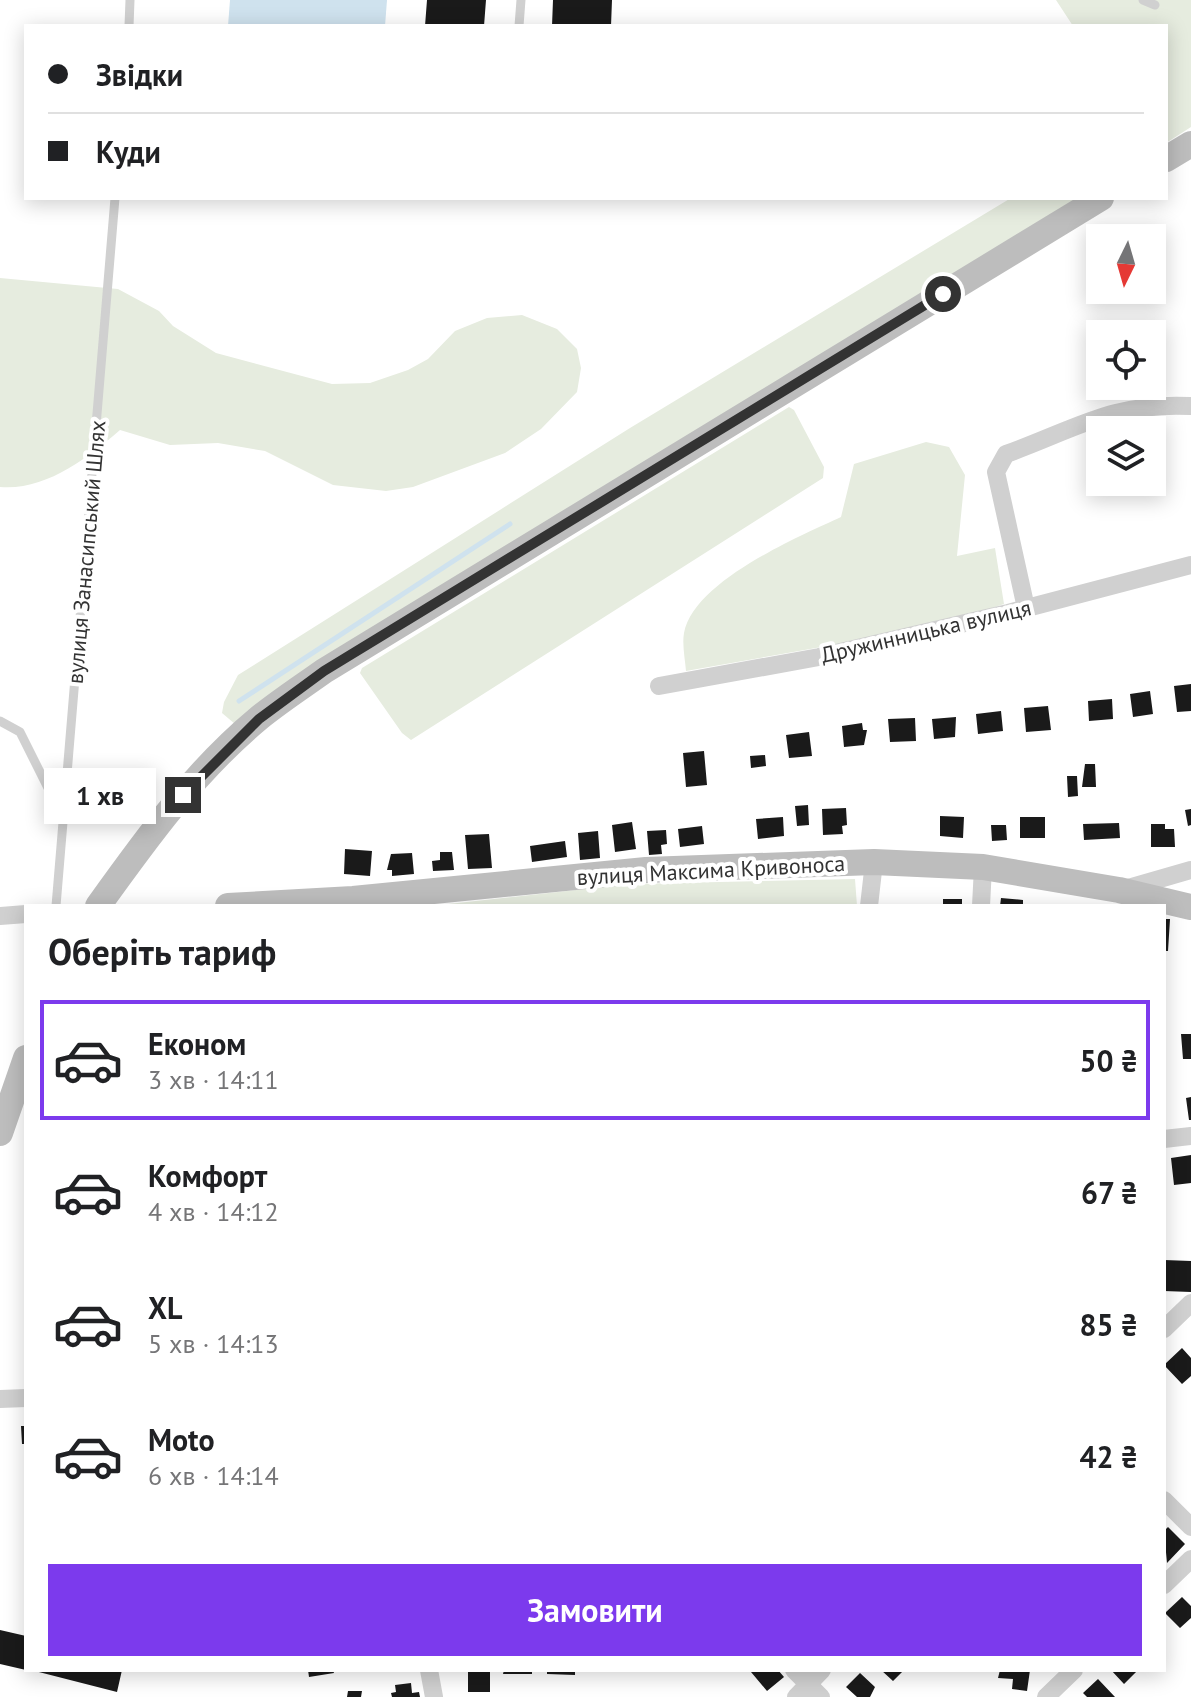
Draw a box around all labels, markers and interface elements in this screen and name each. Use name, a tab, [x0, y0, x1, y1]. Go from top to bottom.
text: Звідки	[96, 55, 183, 94]
text: Куди	[96, 132, 161, 171]
north arrow	[1086, 224, 1166, 304]
map controls	[1086, 224, 1166, 496]
route start	[925, 276, 961, 312]
button: locate	[1086, 320, 1166, 400]
button: layers	[1086, 416, 1166, 496]
street label: вулиця Занасипський Шлях	[61, 419, 111, 685]
street label: Дружинницька вулиця	[818, 593, 1034, 669]
callout: 1 хв	[43, 767, 155, 823]
route end	[165, 777, 201, 813]
text: 1 хв	[76, 779, 124, 812]
street label: вулиця Максима Кривоноса	[576, 849, 846, 891]
text: Оберіть тариф	[48, 928, 276, 975]
icon: car	[52, 1024, 124, 1096]
text: Економ	[148, 1024, 246, 1063]
text: 50 ₴	[1079, 1041, 1138, 1080]
text: 3 хв · 14:11	[148, 1063, 279, 1096]
icon: car	[52, 1156, 124, 1228]
text: Комфорт	[148, 1156, 267, 1195]
text: 67 ₴	[1081, 1173, 1138, 1212]
text: 4 хв · 14:12	[148, 1195, 279, 1228]
icon: car	[52, 1288, 124, 1360]
text: XL	[148, 1288, 182, 1327]
text: 85 ₴	[1079, 1305, 1138, 1344]
text: 5 хв · 14:13	[148, 1327, 279, 1360]
icon: car	[52, 1420, 124, 1492]
text: Moto	[148, 1420, 215, 1459]
text: 42 ₴	[1079, 1437, 1138, 1476]
text: 6 хв · 14:14	[148, 1459, 279, 1492]
button: Замовити	[48, 1564, 1142, 1656]

